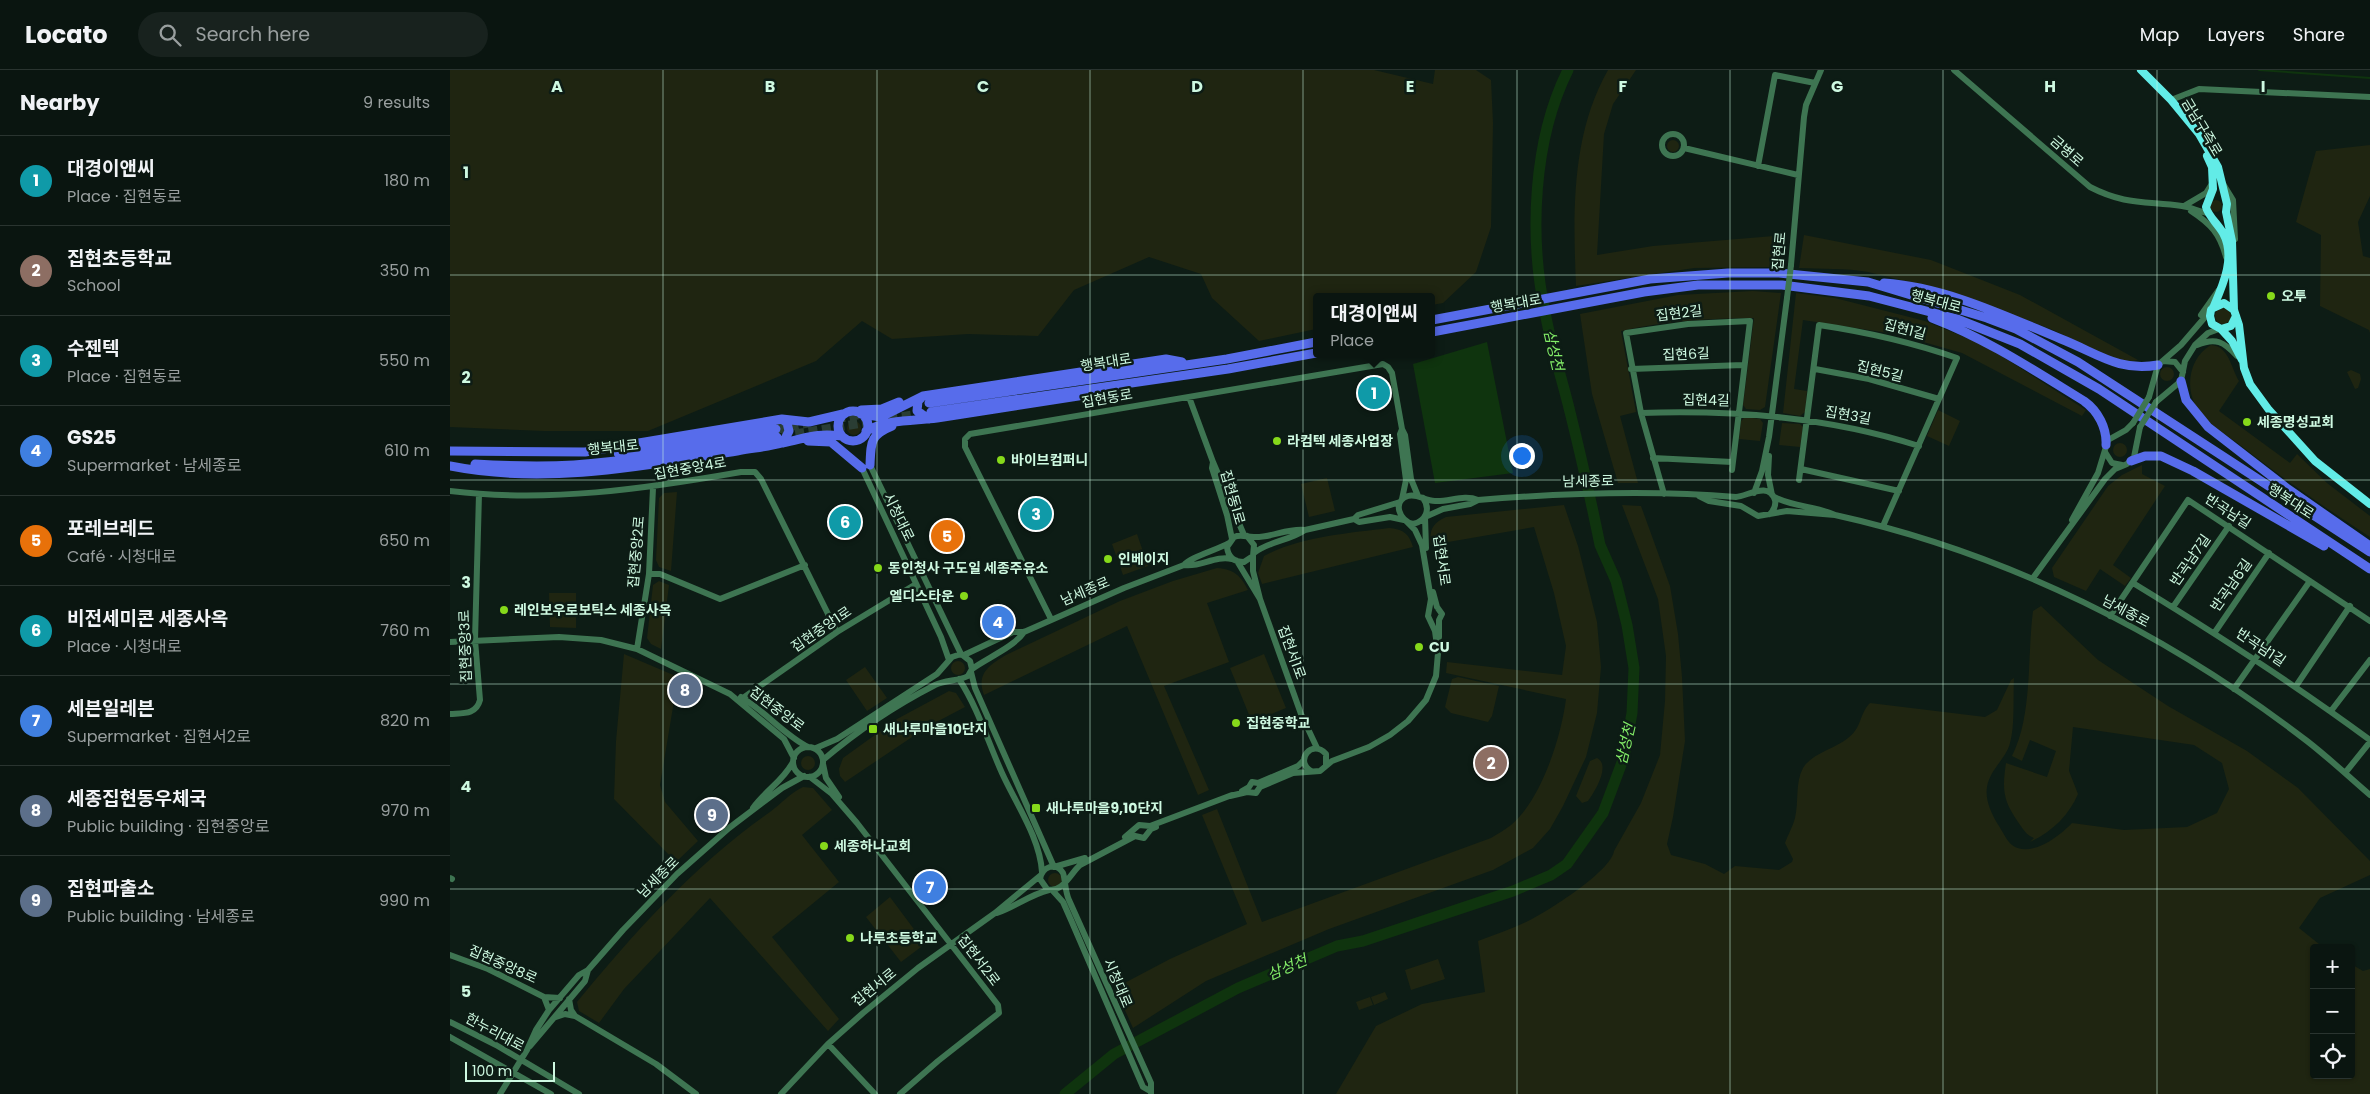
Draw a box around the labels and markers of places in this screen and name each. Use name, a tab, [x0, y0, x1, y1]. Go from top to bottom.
place label: 오투	[2281, 286, 2307, 306]
marker: 오투	[2265, 290, 2277, 302]
pin: 1	[1358, 374, 1390, 412]
place label: 세종명성교회	[2257, 412, 2334, 432]
marker: 세종명성교회	[2241, 416, 2253, 428]
place label: 라컴텍 세종사업장	[1287, 431, 1393, 451]
marker: 라컴텍 세종사업장	[1271, 435, 1283, 447]
place label: 바이브컴퍼니	[1011, 450, 1088, 470]
marker: 바이브컴퍼니	[995, 454, 1007, 466]
pin: 3	[1020, 495, 1052, 533]
pin: 6	[829, 503, 861, 541]
pin: 5	[931, 517, 963, 555]
place label: 인베이지	[1118, 549, 1170, 569]
marker: 인베이지	[1102, 553, 1114, 565]
place label: 동인청사 구도일 세종주유소	[888, 558, 1049, 578]
marker: 동인청사 구도일 세종주유소	[872, 562, 884, 574]
place label: 엘디스타운	[890, 586, 954, 606]
marker: 엘디스타운	[958, 590, 970, 602]
place label: 레인보우로보틱스 세종사옥	[514, 600, 672, 620]
pin: 4	[982, 603, 1014, 641]
marker: 레인보우로보틱스 세종사옥	[498, 604, 510, 616]
place label: CU	[1429, 637, 1450, 657]
marker: CU	[1413, 641, 1425, 653]
pin: 8	[669, 671, 701, 709]
place label: 집현중학교	[1246, 713, 1311, 733]
marker: 집현중학교	[1230, 717, 1242, 729]
place label: 새나루마을10단지	[883, 719, 988, 739]
marker: 새나루마을10단지	[867, 723, 879, 735]
pin: 2	[1475, 744, 1507, 782]
pin: 9	[696, 796, 728, 834]
place label: 새나루마을9,10단지	[1046, 798, 1163, 818]
marker: 새나루마을9,10단지	[1030, 802, 1042, 814]
place label: 세종하나교회	[834, 836, 911, 856]
marker: 세종하나교회	[818, 840, 830, 852]
pin: 7	[914, 868, 946, 906]
place label: 나루초등학교	[860, 928, 937, 948]
marker: 나루초등학교	[844, 932, 856, 944]

